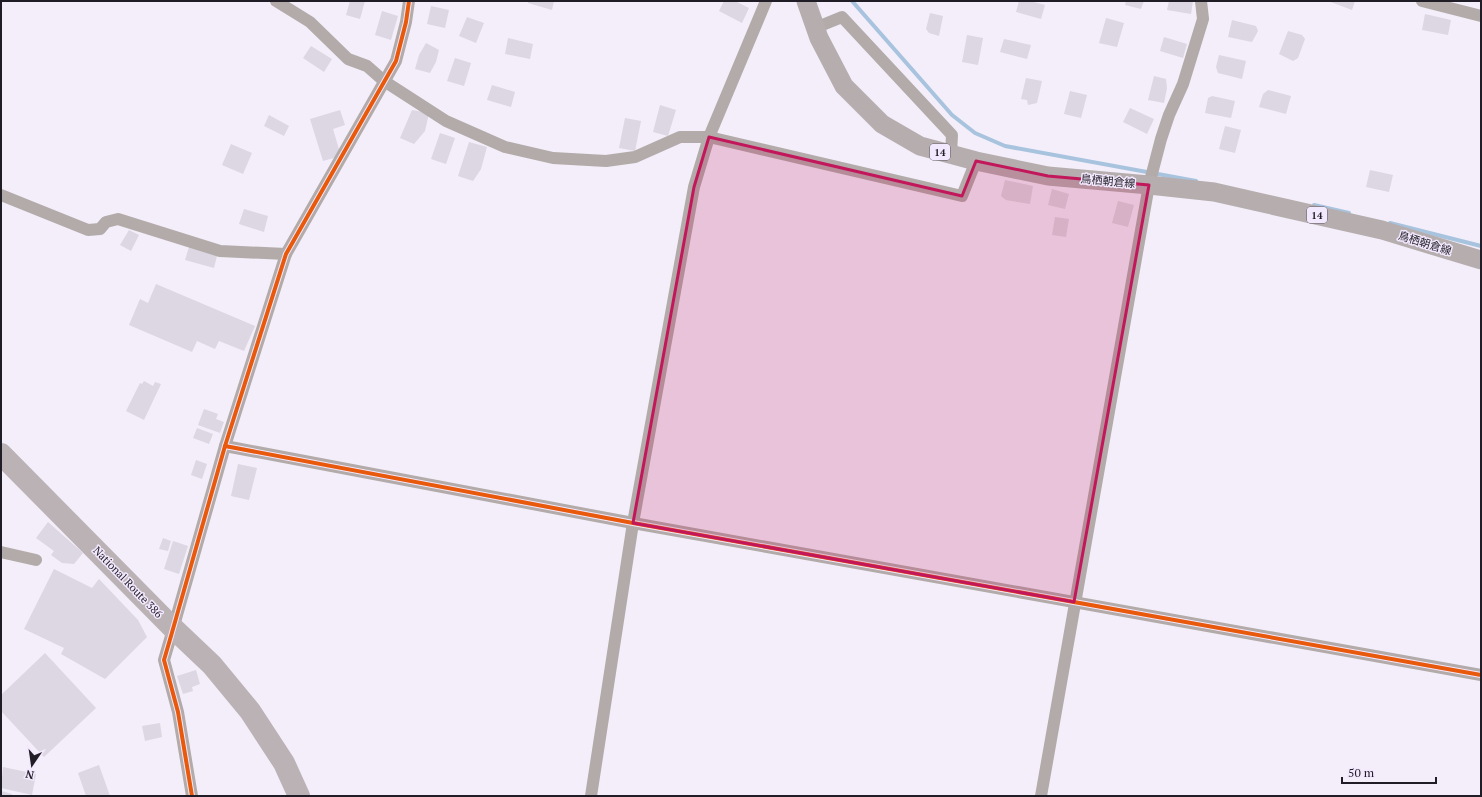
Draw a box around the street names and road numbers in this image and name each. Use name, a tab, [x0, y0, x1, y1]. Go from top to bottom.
road number: 14	[930, 144, 950, 160]
street label: 鳥栖朝倉線	[1080, 172, 1136, 190]
road number: 14	[1307, 207, 1327, 223]
street label: 鳥栖朝倉線	[1397, 228, 1453, 258]
street label: National Route 386	[90, 543, 166, 621]

